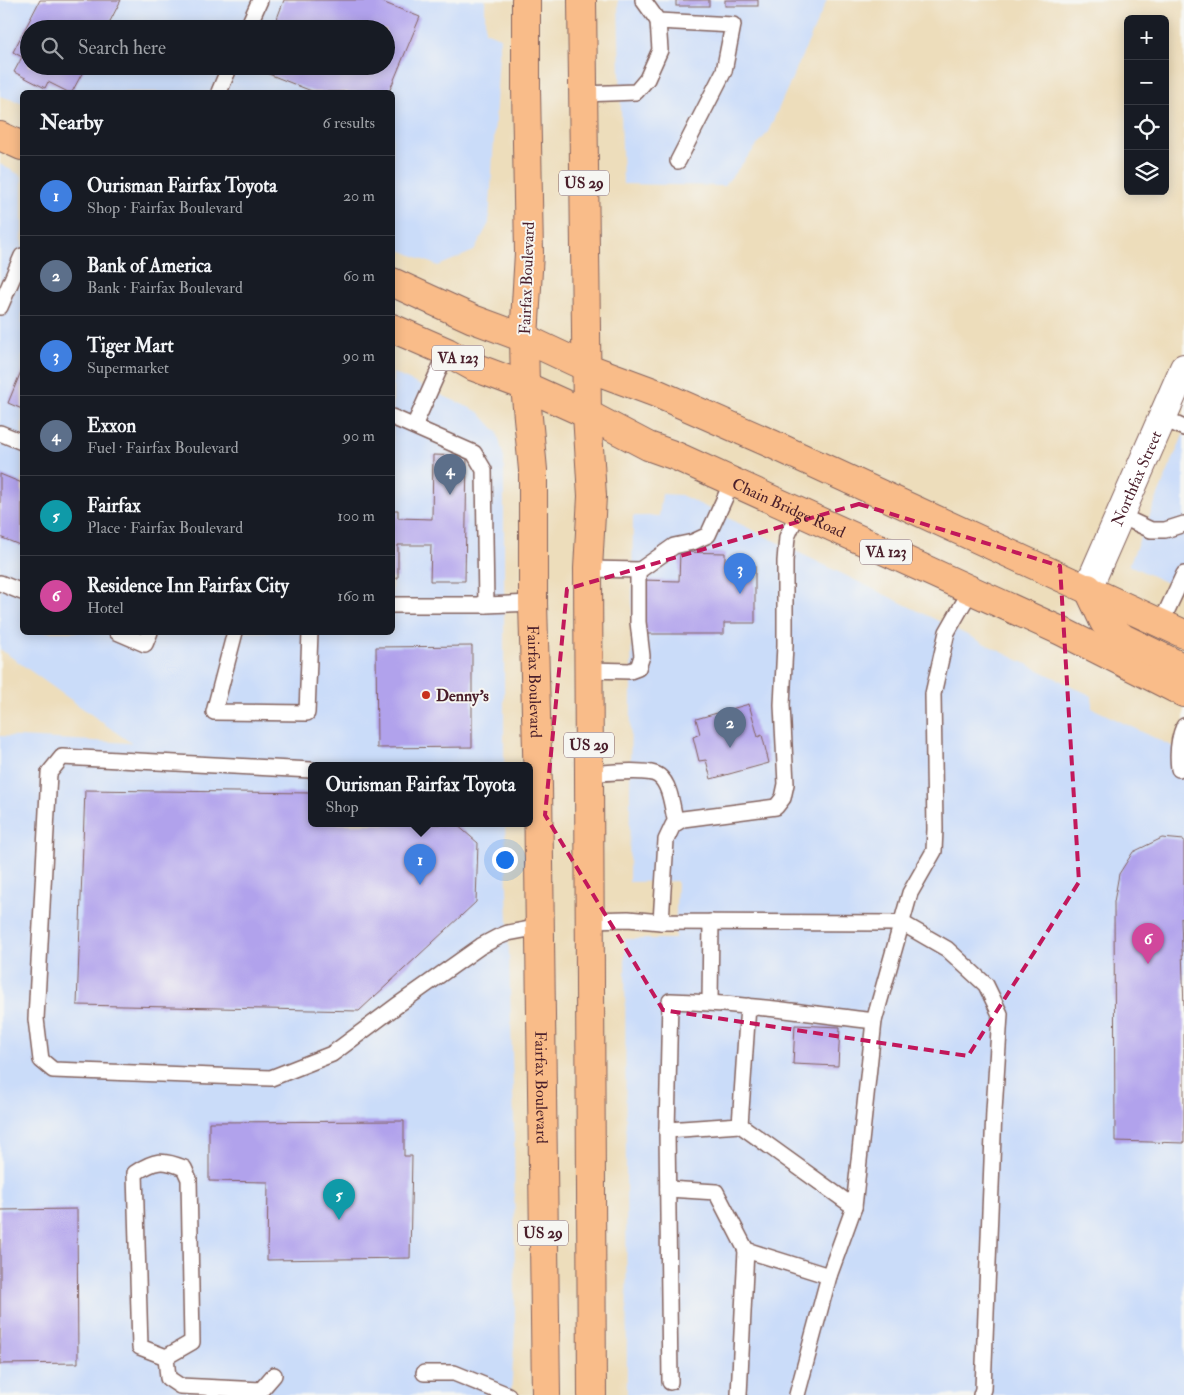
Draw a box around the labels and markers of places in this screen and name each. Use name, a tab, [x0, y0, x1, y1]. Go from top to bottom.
pin: 4	[434, 454, 466, 495]
pin: 3	[724, 553, 756, 594]
place label: Denny's	[436, 686, 489, 707]
marker: Denny's	[420, 689, 432, 701]
pin: 2	[714, 707, 746, 748]
pin: 1	[404, 844, 436, 885]
pin: 6	[1132, 923, 1164, 964]
pin: 5	[323, 1179, 355, 1220]

